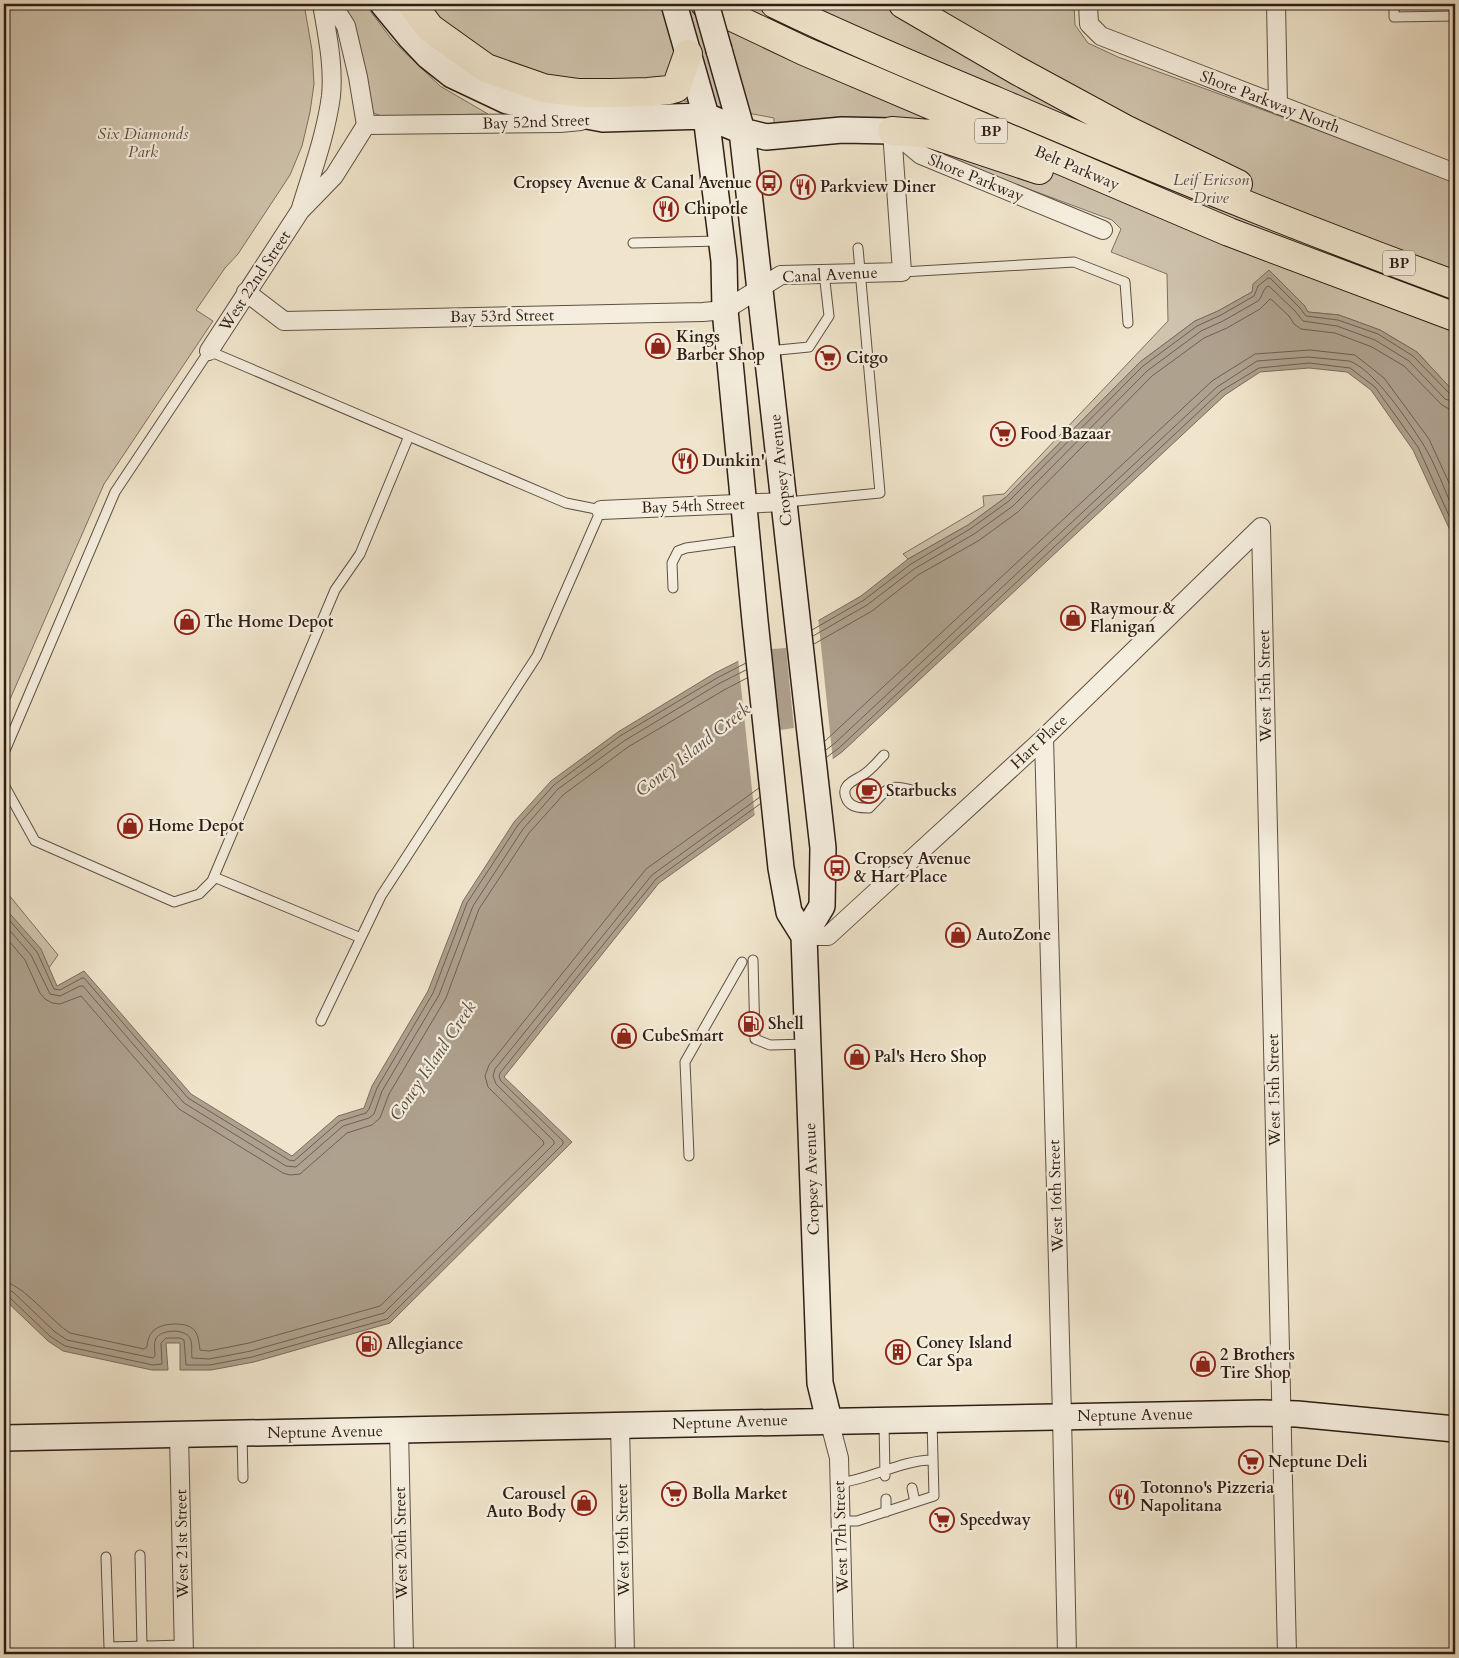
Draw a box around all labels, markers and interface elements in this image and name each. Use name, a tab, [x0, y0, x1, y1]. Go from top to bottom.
street label: Shore Parkway North	[1197, 65, 1343, 139]
street label: Bay 52nd Street	[482, 109, 590, 135]
road number: BP	[975, 118, 1007, 144]
park label: Six Diamonds Park	[98, 123, 189, 163]
street label: Belt Parkway	[1031, 140, 1123, 196]
street label: Shore Parkway	[925, 149, 1028, 207]
park label: Leif Ericson Drive	[1173, 169, 1249, 209]
bus stop icon: Cropsey Avenue & Canal Avenue	[756, 170, 782, 196]
place label: Cropsey Avenue & Canal Avenue	[513, 172, 752, 194]
restaurant icon: Parkview Diner	[790, 174, 816, 200]
place label: Parkview Diner	[820, 176, 936, 198]
restaurant icon: Chipotle	[653, 196, 679, 222]
place label: Chipotle	[684, 198, 748, 220]
street label: West 22nd Street	[214, 226, 296, 337]
road number: BP	[1383, 250, 1415, 276]
street label: Canal Avenue	[782, 262, 878, 288]
street label: Bay 53rd Street	[450, 304, 554, 328]
place label: Kings Barber Shop	[676, 326, 765, 366]
shop icon: Kings Barber Shop	[645, 333, 671, 359]
supermarket icon: Citgo	[815, 345, 841, 371]
place label: Citgo	[846, 347, 888, 369]
street label: Cropsey Avenue	[764, 413, 798, 527]
supermarket icon: Food Bazaar	[990, 421, 1016, 447]
place label: Food Bazaar	[1020, 423, 1111, 445]
restaurant icon: Dunkin'	[672, 448, 698, 474]
place label: Dunkin'	[702, 450, 765, 472]
street label: Bay 54th Street	[641, 493, 745, 519]
place label: Raymour & Flanigan	[1090, 598, 1176, 638]
shop icon: Raymour & Flanigan	[1060, 605, 1086, 631]
shop icon: The Home Depot	[174, 609, 200, 635]
place label: The Home Depot	[204, 611, 334, 633]
street label: West 15th Street	[1253, 629, 1277, 744]
water label: Coney Island Creek	[630, 697, 756, 803]
street label: Hart Place	[1006, 710, 1072, 774]
cafe icon: Starbucks	[856, 778, 882, 804]
place label: Starbucks	[886, 780, 957, 802]
shop icon: Home Depot	[117, 813, 143, 839]
place label: Home Depot	[148, 815, 244, 837]
place label: Cropsey Avenue & Hart Place	[854, 848, 971, 888]
bus stop icon: Cropsey Avenue & Hart Place	[824, 855, 850, 881]
shop icon: AutoZone	[945, 922, 971, 948]
place label: AutoZone	[976, 924, 1051, 946]
water label: Coney Island Creek	[384, 996, 482, 1126]
fuel station icon: Shell	[738, 1011, 764, 1037]
place label: Shell	[768, 1013, 804, 1035]
shop icon: CubeSmart	[611, 1023, 637, 1049]
place label: CubeSmart	[642, 1025, 724, 1047]
street label: West 15th Street	[1262, 1033, 1286, 1148]
shop icon: Pal's Hero Shop	[844, 1044, 870, 1070]
place label: Pal's Hero Shop	[874, 1046, 987, 1068]
street label: Cropsey Avenue	[799, 1122, 825, 1236]
street label: West 16th Street	[1043, 1139, 1069, 1254]
fuel station icon: Allegiance	[356, 1331, 382, 1357]
place label: Coney Island Car Spa	[916, 1332, 1012, 1372]
place label: Allegiance	[386, 1333, 463, 1355]
building icon: Coney Island Car Spa	[885, 1339, 911, 1365]
place label: 2 Brothers Tire Shop	[1220, 1344, 1295, 1384]
shop icon: 2 Brothers Tire Shop	[1190, 1351, 1216, 1377]
street label: Neptune Avenue	[1077, 1403, 1193, 1427]
street label: Neptune Avenue	[672, 1409, 788, 1435]
street label: Neptune Avenue	[267, 1420, 383, 1444]
supermarket icon: Neptune Deli	[1238, 1449, 1264, 1475]
place label: Neptune Deli	[1268, 1451, 1368, 1473]
place label: Totonno's Pizzeria Napolitana	[1140, 1477, 1274, 1517]
street label: West 17th Street	[828, 1480, 854, 1595]
supermarket icon: Bolla Market	[661, 1481, 687, 1507]
place label: Carousel Auto Body	[486, 1483, 566, 1523]
street label: West 19th Street	[611, 1483, 635, 1598]
place label: Bolla Market	[692, 1483, 788, 1505]
restaurant icon: Totonno's Pizzeria Napolitana	[1109, 1484, 1135, 1510]
street label: West 20th Street	[389, 1486, 413, 1601]
street label: West 21st Street	[170, 1489, 194, 1600]
shop icon: Carousel Auto Body	[571, 1490, 597, 1516]
supermarket icon: Speedway	[929, 1507, 955, 1533]
place label: Speedway	[960, 1509, 1031, 1531]

